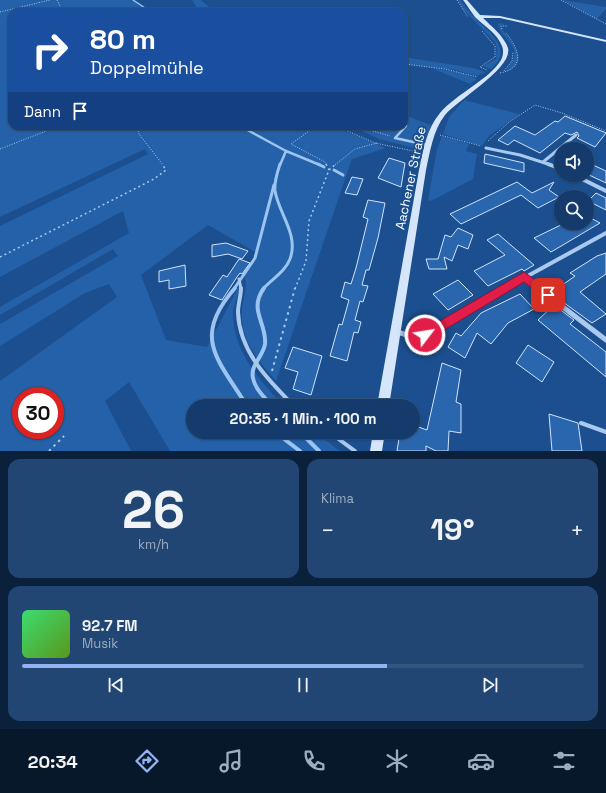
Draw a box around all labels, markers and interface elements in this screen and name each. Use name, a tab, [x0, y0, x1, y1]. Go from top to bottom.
text: 80 m	[90, 21, 156, 57]
icon: right	[24, 24, 76, 76]
text: Doppelmühle	[90, 56, 204, 79]
icon: arrive	[69, 100, 91, 122]
text: Dann	[24, 102, 61, 121]
street label: Aachener Straße	[391, 125, 430, 231]
map controls	[554, 142, 594, 230]
button: sound	[554, 142, 594, 182]
button: search	[554, 190, 594, 230]
pin	[531, 278, 565, 312]
icon: arrive	[537, 284, 559, 306]
position arrow	[404, 314, 446, 356]
speed limit sign: 30	[12, 387, 64, 439]
text: 20:35 · 1 Min. · 100 m	[230, 409, 376, 428]
text: 26	[122, 477, 185, 543]
text: Klima	[321, 490, 354, 507]
text: 19°	[431, 510, 474, 549]
text: −	[321, 516, 335, 544]
text: +	[570, 516, 584, 544]
text: km/h	[138, 536, 169, 553]
text: 92.7 FM	[82, 616, 138, 635]
text: Musik	[82, 635, 118, 652]
icon: previous	[105, 674, 127, 696]
icon: pause	[292, 674, 314, 696]
icon: next	[479, 674, 501, 696]
icon: directions	[133, 747, 161, 775]
icon: music	[217, 747, 245, 775]
icon: phone	[300, 747, 328, 775]
icon: climate	[383, 747, 411, 775]
icon: car	[467, 747, 495, 775]
icon: filters	[550, 747, 578, 775]
text: 20:34	[28, 750, 78, 773]

